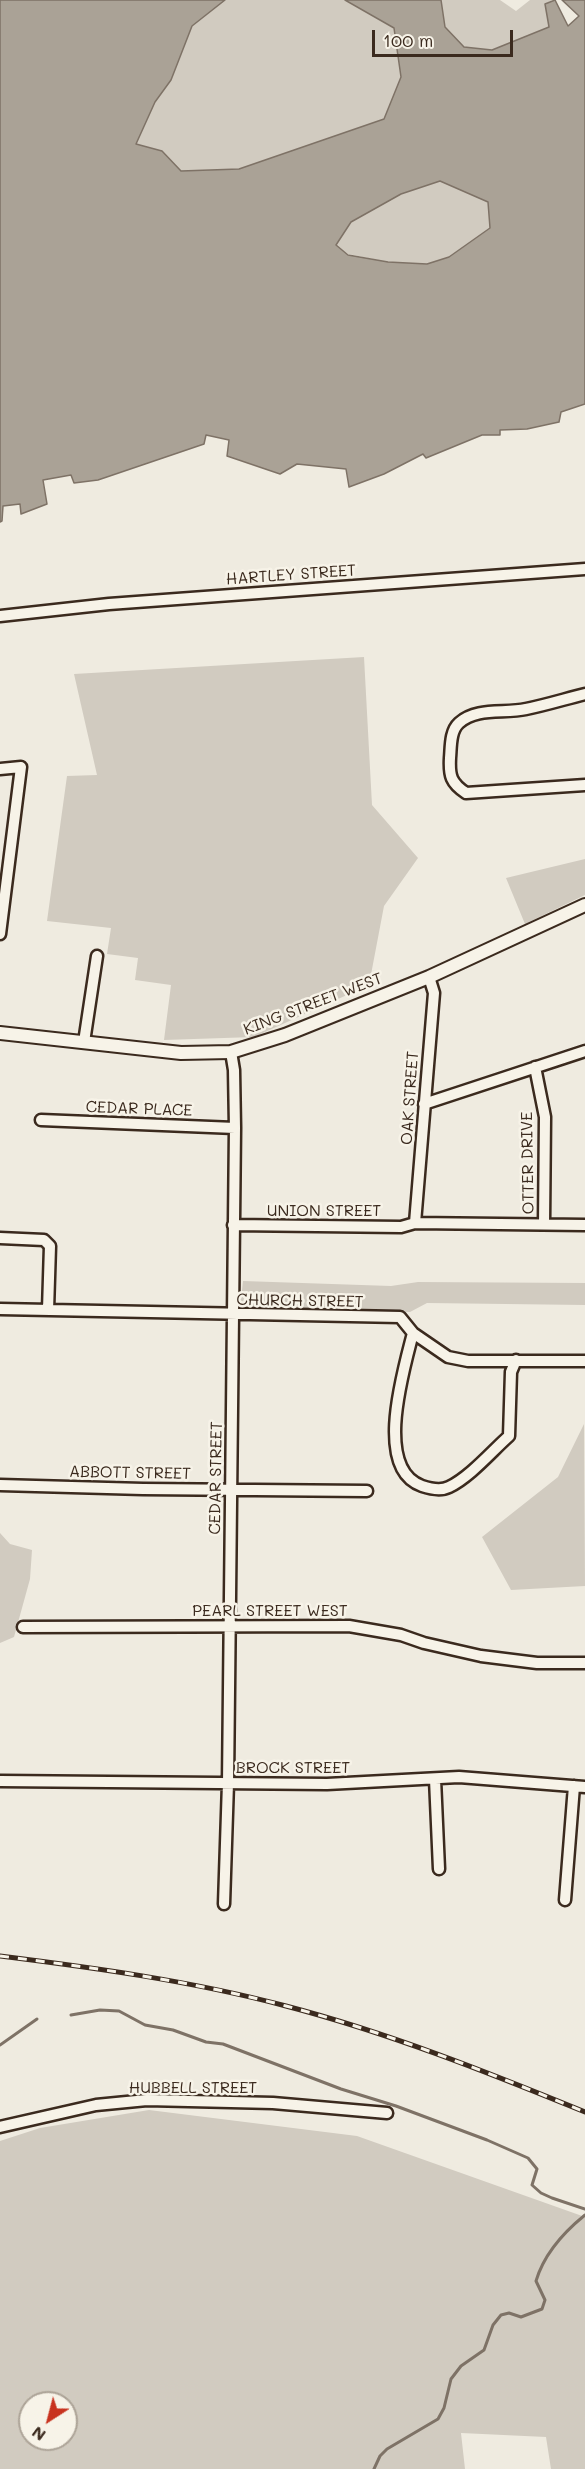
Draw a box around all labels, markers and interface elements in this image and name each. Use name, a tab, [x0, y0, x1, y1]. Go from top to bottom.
scale bar	[375, 18, 516, 56]
text: 100 m	[383, 28, 433, 52]
street label: HARTLEY STREET	[225, 561, 357, 589]
street label: KING STREET WEST	[241, 969, 385, 1039]
street label: OAK STREET	[397, 1050, 423, 1146]
street label: CEDAR PLACE	[85, 1098, 193, 1120]
street label: OTTER DRIVE	[518, 1111, 538, 1215]
street label: UNION STREET	[267, 1201, 381, 1221]
street label: CHURCH STREET	[236, 1290, 364, 1312]
street label: CEDAR STREET	[205, 1421, 227, 1535]
street label: ABBOTT STREET	[69, 1462, 191, 1484]
street label: PEARL STREET WEST	[192, 1601, 348, 1621]
street label: BROCK STREET	[236, 1758, 350, 1778]
street label: HUBBELL STREET	[129, 2078, 257, 2098]
north arrow	[18, 2391, 78, 2451]
text: N	[27, 2422, 49, 2446]

